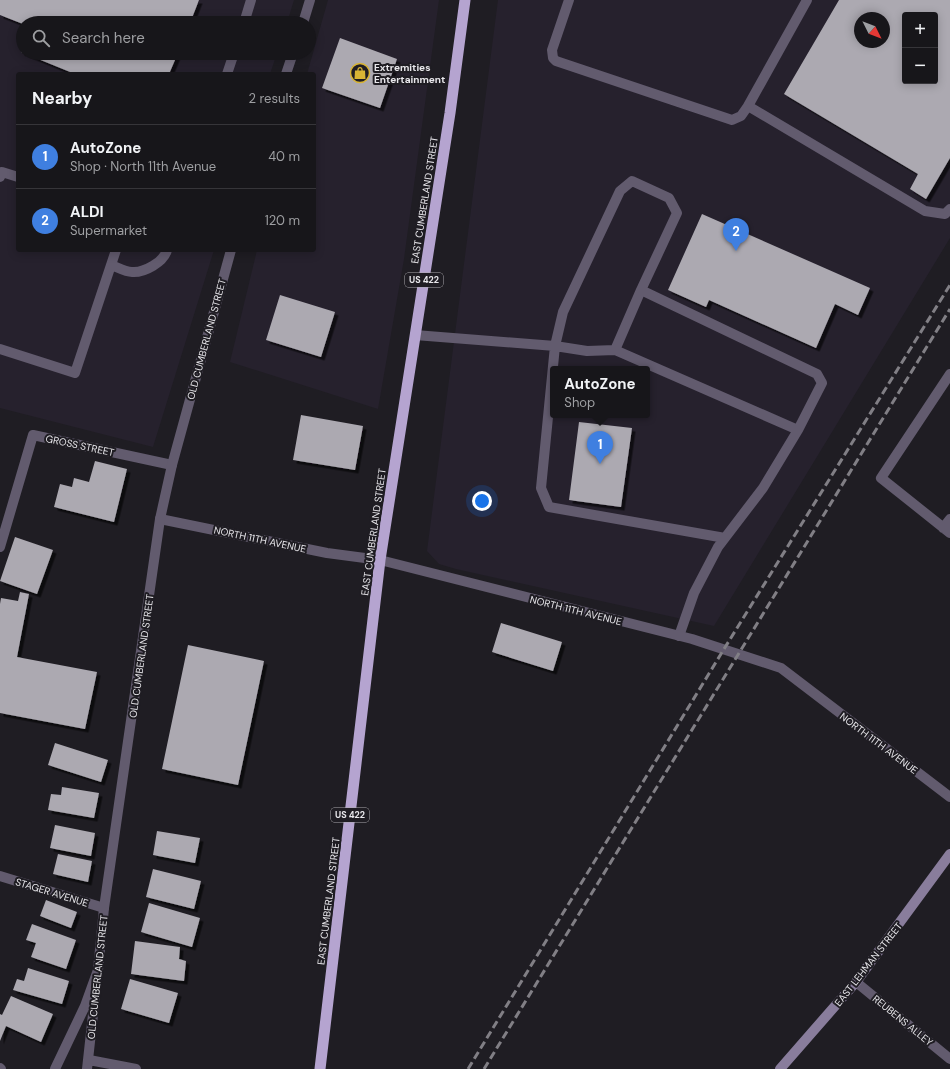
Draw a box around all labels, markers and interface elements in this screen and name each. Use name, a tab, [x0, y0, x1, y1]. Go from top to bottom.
north arrow	[854, 12, 890, 48]
map controls	[902, 12, 938, 84]
button: +	[902, 12, 938, 48]
search box	[16, 16, 316, 60]
icon: search	[30, 27, 52, 49]
text: Search here	[62, 28, 145, 48]
button: −	[902, 48, 938, 84]
place label: Extremities Entertainment	[374, 61, 445, 86]
shop icon: Extremities Entertainment	[349, 62, 371, 84]
text: Nearby	[32, 87, 92, 109]
text: 2 results	[249, 90, 300, 107]
street label: EAST CUMBERLAND STREET	[408, 135, 441, 265]
text: AutoZone	[70, 138, 141, 158]
text: 1	[43, 148, 47, 165]
text: 40 m	[268, 148, 300, 165]
text: Shop · North 11th Avenue	[70, 158, 216, 175]
text: ALDI	[70, 202, 104, 222]
text: 2	[41, 212, 49, 229]
text: 120 m	[265, 212, 300, 229]
pin: 2	[723, 218, 749, 251]
text: Supermarket	[70, 222, 147, 239]
road number: US 422	[405, 273, 443, 287]
street label: OLD CUMBERLAND STREET	[184, 277, 229, 401]
popup	[550, 366, 650, 418]
text: AutoZone	[564, 374, 636, 394]
text: Shop	[564, 394, 595, 411]
pin: 1	[587, 431, 613, 464]
street label: GROSS STREET	[44, 432, 116, 459]
street label: EAST CUMBERLAND STREET	[358, 467, 389, 597]
your location	[472, 491, 492, 511]
street label: NORTH 11TH AVENUE	[213, 523, 308, 556]
street label: OLD CUMBERLAND STREET	[126, 593, 157, 719]
street label: NORTH 11TH AVENUE	[529, 593, 623, 628]
street label: NORTH 11TH AVENUE	[837, 710, 920, 777]
road number: US 422	[331, 808, 369, 822]
street label: EAST CUMBERLAND STREET	[314, 836, 343, 966]
street label: STAGER AVENUE	[14, 875, 90, 910]
street label: OLD CUMBERLAND STREET	[85, 914, 111, 1040]
street label: EAST LEHMAN STREET	[832, 920, 905, 1009]
street label: REUBENS ALLEY	[870, 992, 936, 1049]

